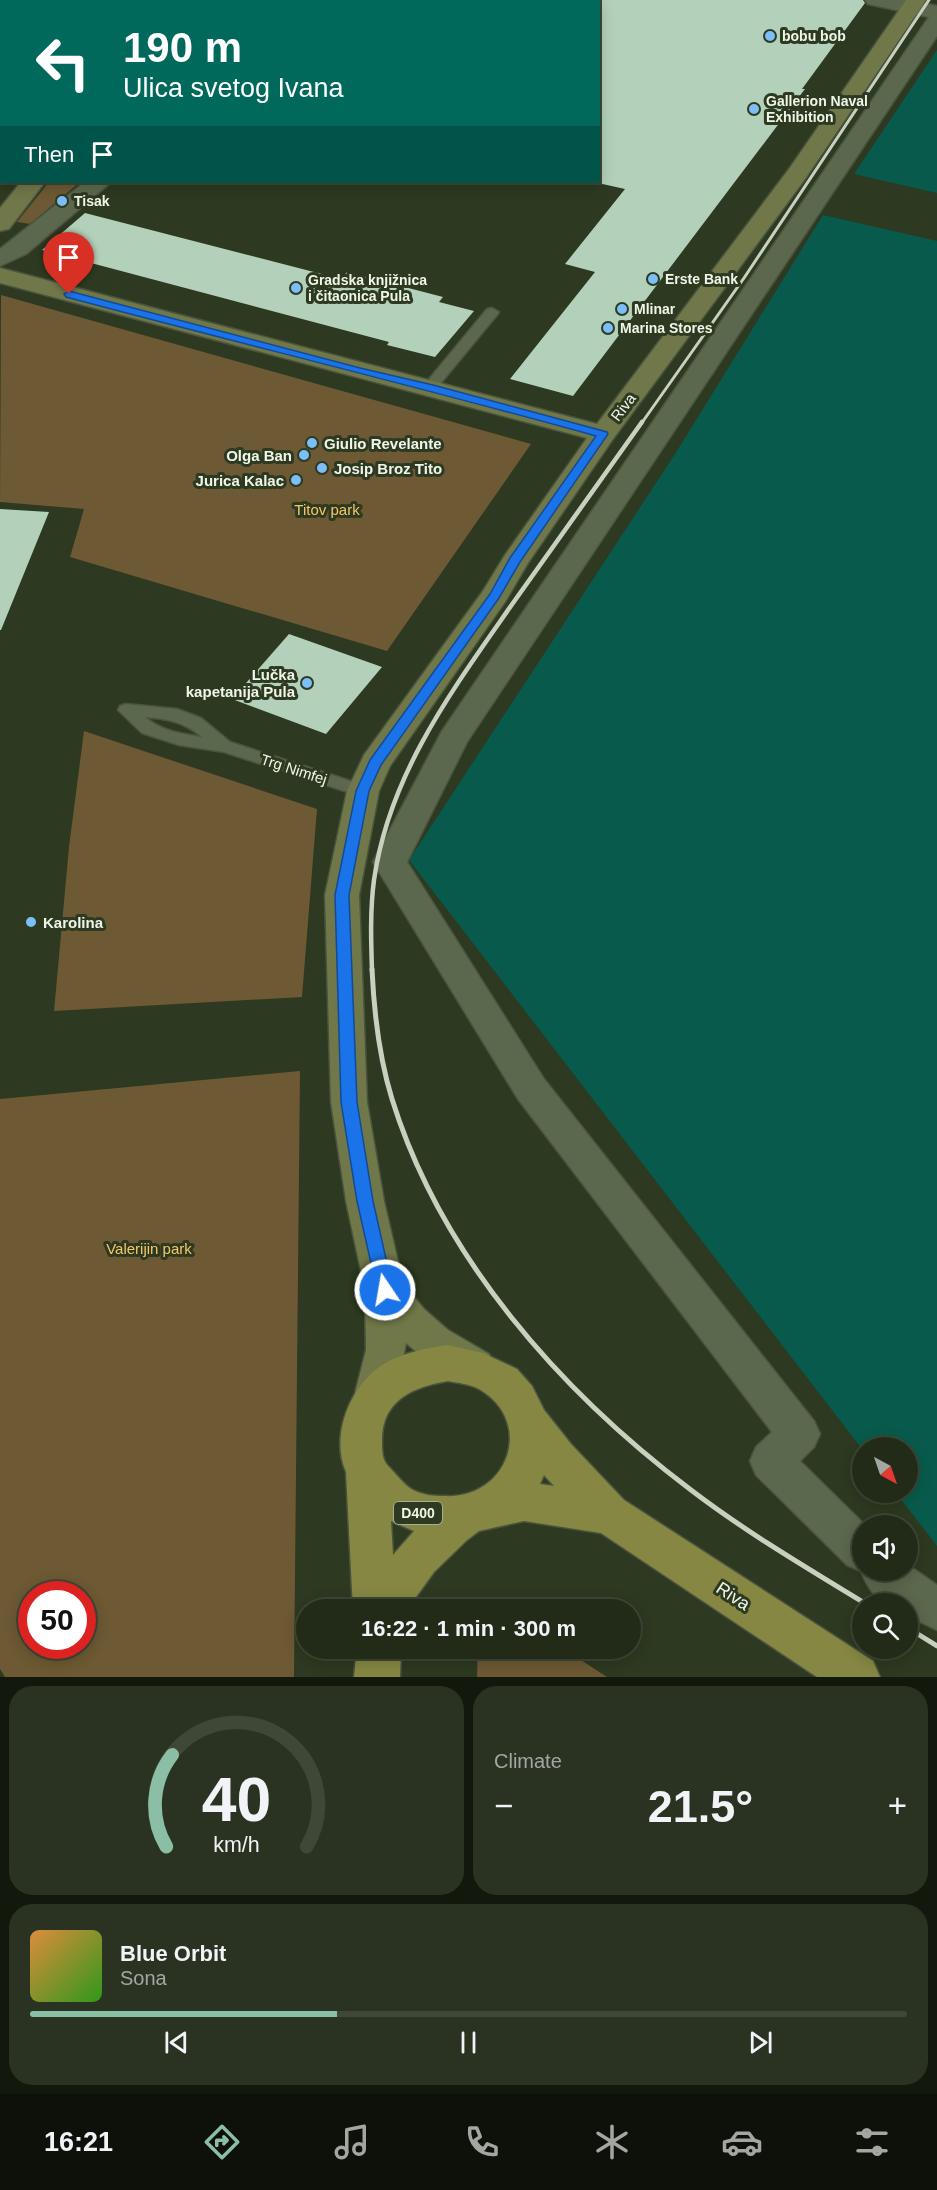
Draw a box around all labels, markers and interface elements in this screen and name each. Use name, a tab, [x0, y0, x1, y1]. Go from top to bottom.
icon: left	[24, 24, 102, 102]
text: 190 m	[123, 24, 242, 71]
place label: bobu bob	[782, 28, 846, 44]
marker: bobu bob	[763, 29, 777, 43]
text: Ulica svetog Ivana	[123, 73, 344, 103]
place label: Gallerion Naval Exhibition	[766, 93, 868, 125]
marker: Gallerion Naval Exhibition	[747, 102, 761, 116]
icon: arrive	[86, 138, 119, 171]
text: Then	[24, 142, 74, 167]
place label: Tisak	[74, 193, 110, 209]
marker: Tisak	[55, 194, 69, 208]
pin	[43, 232, 94, 294]
icon: arrive	[52, 241, 85, 274]
place label: Erste Bank	[665, 271, 738, 287]
place label: Gradska knjižnica i čitaonica Pula	[308, 272, 427, 304]
marker: Erste Bank	[646, 272, 660, 286]
marker: Gradska knjižnica i čitaonica Pula	[289, 281, 303, 295]
place label: Mlinar	[634, 301, 676, 317]
marker: Mlinar	[615, 302, 629, 316]
place label: Marina Stores	[620, 320, 713, 336]
marker: Marina Stores	[601, 321, 615, 335]
street label: Riva	[607, 389, 639, 424]
place label: Giulio Revelante	[324, 435, 442, 452]
marker: Giulio Revelante	[305, 436, 319, 450]
place label: Olga Ban	[226, 447, 292, 464]
marker: Olga Ban	[297, 448, 311, 462]
place label: Josip Broz Tito	[334, 460, 442, 477]
marker: Josip Broz Tito	[315, 461, 329, 475]
place label: Jurica Kalac	[196, 472, 284, 489]
marker: Jurica Kalac	[289, 473, 303, 487]
park label: Titov park	[294, 501, 360, 518]
place label: Lučka kapetanija Pula	[186, 666, 296, 700]
marker: Lučka kapetanija Pula	[300, 676, 314, 690]
street label: Trg Nimfej	[259, 750, 329, 788]
place label: Karolina	[43, 914, 104, 931]
marker: Karolina	[24, 915, 38, 929]
park label: Valerijin park	[106, 1240, 192, 1257]
position arrow	[353, 1258, 417, 1322]
north arrow	[852, 1437, 918, 1503]
map controls	[852, 1437, 918, 1659]
road number: D400	[394, 1502, 442, 1524]
button: sound	[852, 1515, 918, 1581]
street label: Riva	[712, 1578, 754, 1615]
speed limit sign: 50	[18, 1581, 96, 1659]
button: search	[852, 1593, 918, 1659]
text: 16:22 · 1 min · 300 m	[361, 1616, 576, 1641]
text: Climate	[494, 1750, 562, 1772]
text: 40	[202, 1765, 271, 1834]
text: 21.5°	[648, 1781, 753, 1832]
text: −	[494, 1787, 513, 1824]
text: +	[888, 1787, 907, 1824]
text: km/h	[213, 1834, 260, 1858]
text: Blue Orbit	[120, 1941, 226, 1966]
text: Sona	[120, 1967, 167, 1989]
icon: previous	[160, 2026, 193, 2059]
icon: pause	[452, 2026, 485, 2059]
icon: next	[744, 2026, 777, 2059]
icon: directions	[201, 2121, 243, 2163]
icon: music	[331, 2121, 373, 2163]
icon: phone	[461, 2121, 503, 2163]
icon: climate	[591, 2121, 633, 2163]
icon: car	[721, 2121, 763, 2163]
icon: filters	[851, 2121, 893, 2163]
text: 16:21	[44, 2127, 113, 2157]

